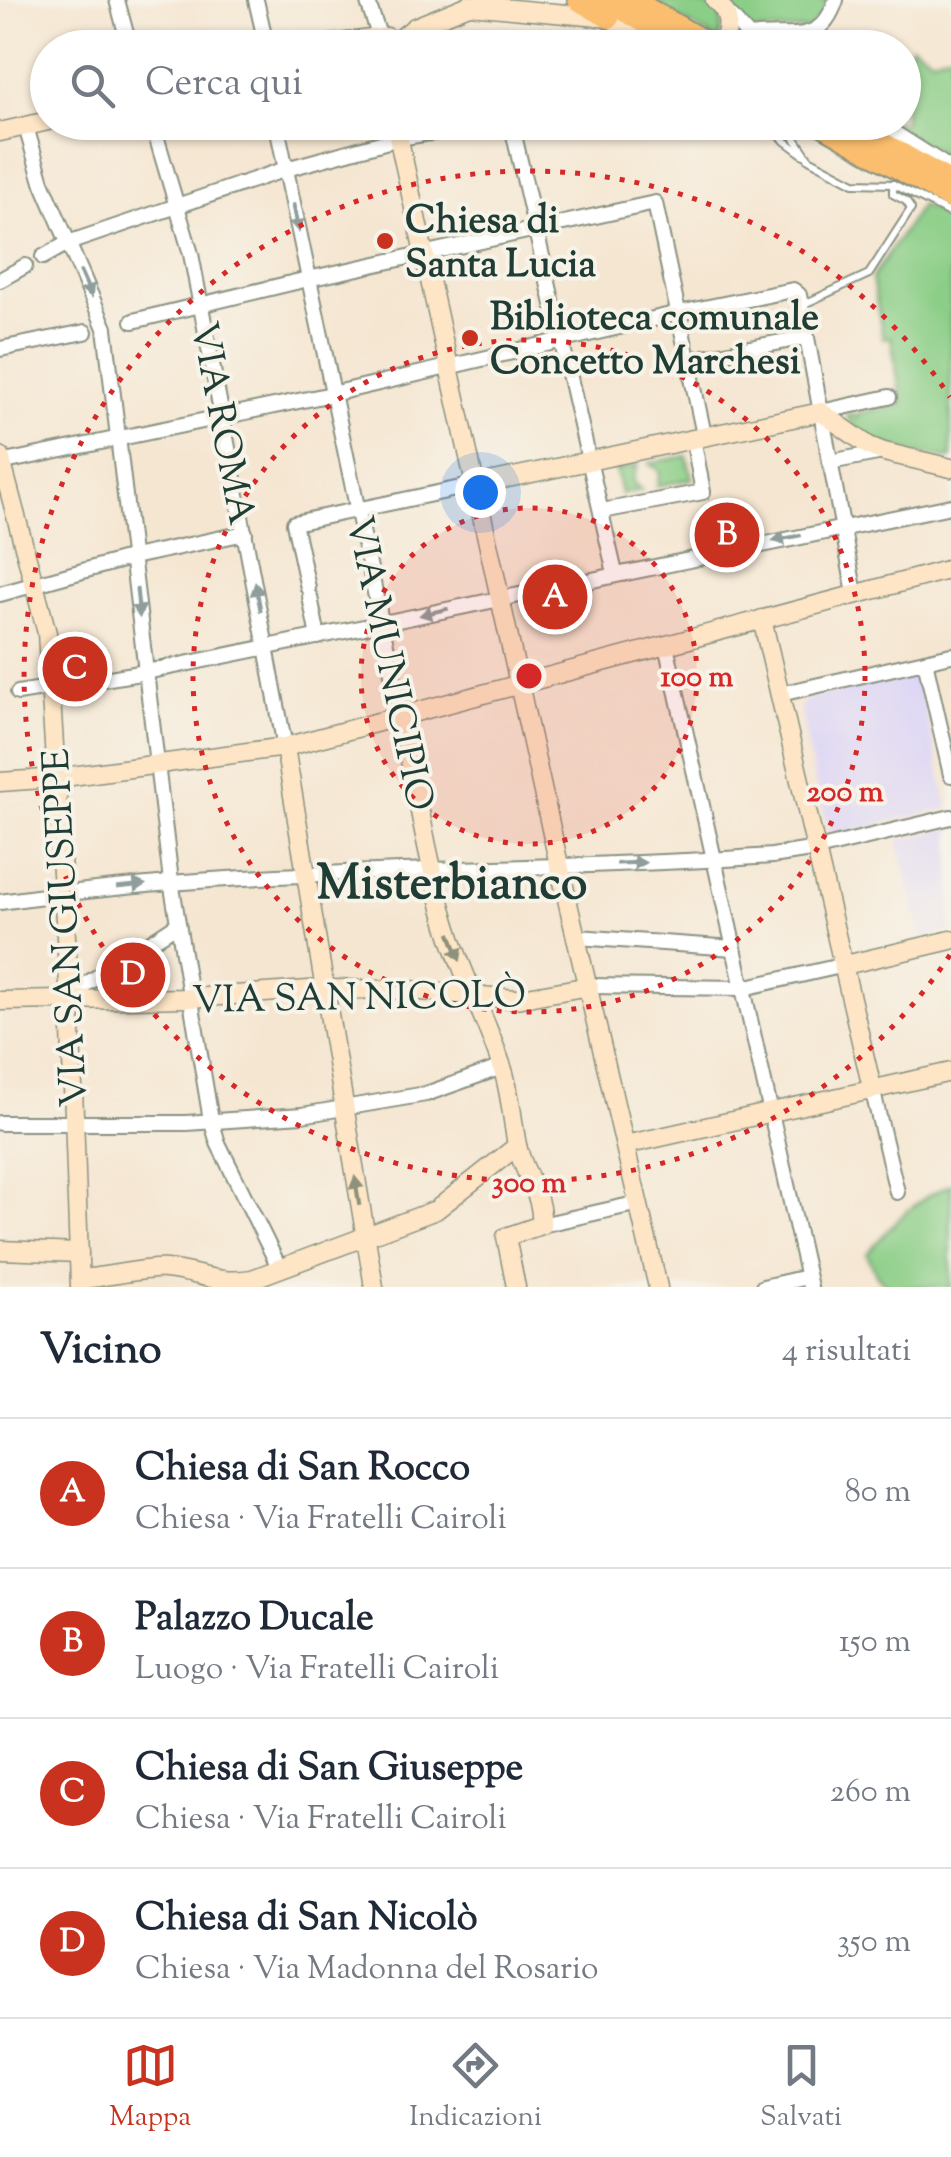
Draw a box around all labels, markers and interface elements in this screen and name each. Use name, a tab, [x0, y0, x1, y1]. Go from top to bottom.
search box	[30, 30, 921, 140]
icon: search	[65, 58, 120, 113]
text: Cerca qui	[145, 58, 303, 112]
place label: Chiesa di Santa Lucia	[405, 196, 597, 294]
one-way arrow	[288, 203, 304, 234]
marker: Chiesa di Santa Lucia	[374, 230, 396, 252]
one-way arrow	[78, 269, 94, 299]
place label: Biblioteca comunale Concetto Marchesi	[490, 293, 819, 391]
street label: VIA ROMA	[174, 318, 266, 530]
marker: Biblioteca comunale Concetto Marchesi	[459, 327, 481, 349]
your location	[455, 467, 506, 518]
pin: B	[694, 498, 760, 572]
street label: VIA MUNICIPIO	[329, 511, 445, 816]
one-way arrow	[771, 531, 802, 547]
pin: A	[522, 560, 588, 634]
one-way arrow	[250, 581, 265, 612]
one-way arrow	[130, 587, 146, 619]
one-way arrow	[418, 605, 449, 620]
pin: C	[42, 632, 108, 706]
text: 100 m	[661, 657, 734, 700]
centre of rings	[511, 658, 547, 694]
street label: VIA SAN GIUSEPPE	[32, 747, 104, 1108]
text: 200 m	[807, 772, 884, 815]
district label: Misterbianco	[317, 852, 587, 921]
one-way arrow	[615, 854, 647, 870]
one-way arrow	[116, 877, 148, 893]
one-way arrow	[448, 932, 463, 962]
pin: D	[100, 938, 166, 1012]
street label: VIA SAN NICOLÒ	[192, 969, 527, 1030]
text: 300 m	[492, 1163, 567, 1206]
one-way arrow	[349, 1175, 365, 1206]
text: Vicino	[40, 1322, 161, 1382]
text: 4 risultati	[782, 1329, 911, 1375]
text: Chiesa di San Rocco	[135, 1443, 470, 1497]
text: A	[60, 1470, 85, 1516]
text: 80 m	[845, 1470, 911, 1516]
text: Chiesa · Via Fratelli Cairoli	[135, 1497, 507, 1543]
text: Palazzo Ducale	[135, 1593, 374, 1647]
text: B	[62, 1620, 83, 1666]
text: 150 m	[839, 1620, 911, 1666]
text: Luogo · Via Fratelli Cairoli	[135, 1647, 499, 1693]
text: Chiesa di San Giuseppe	[135, 1743, 523, 1797]
text: C	[60, 1770, 85, 1816]
text: 260 m	[830, 1770, 911, 1816]
text: Chiesa · Via Fratelli Cairoli	[135, 1797, 507, 1843]
text: Chiesa di San Nicolò	[135, 1893, 477, 1947]
text: D	[60, 1920, 85, 1966]
text: 350 m	[837, 1920, 911, 1966]
text: Chiesa · Via Madonna del Rosario	[135, 1947, 599, 1993]
tab: Mappa	[109, 2038, 191, 2138]
tab: Indicazioni	[409, 2038, 542, 2138]
tab: Salvati	[760, 2038, 842, 2138]

